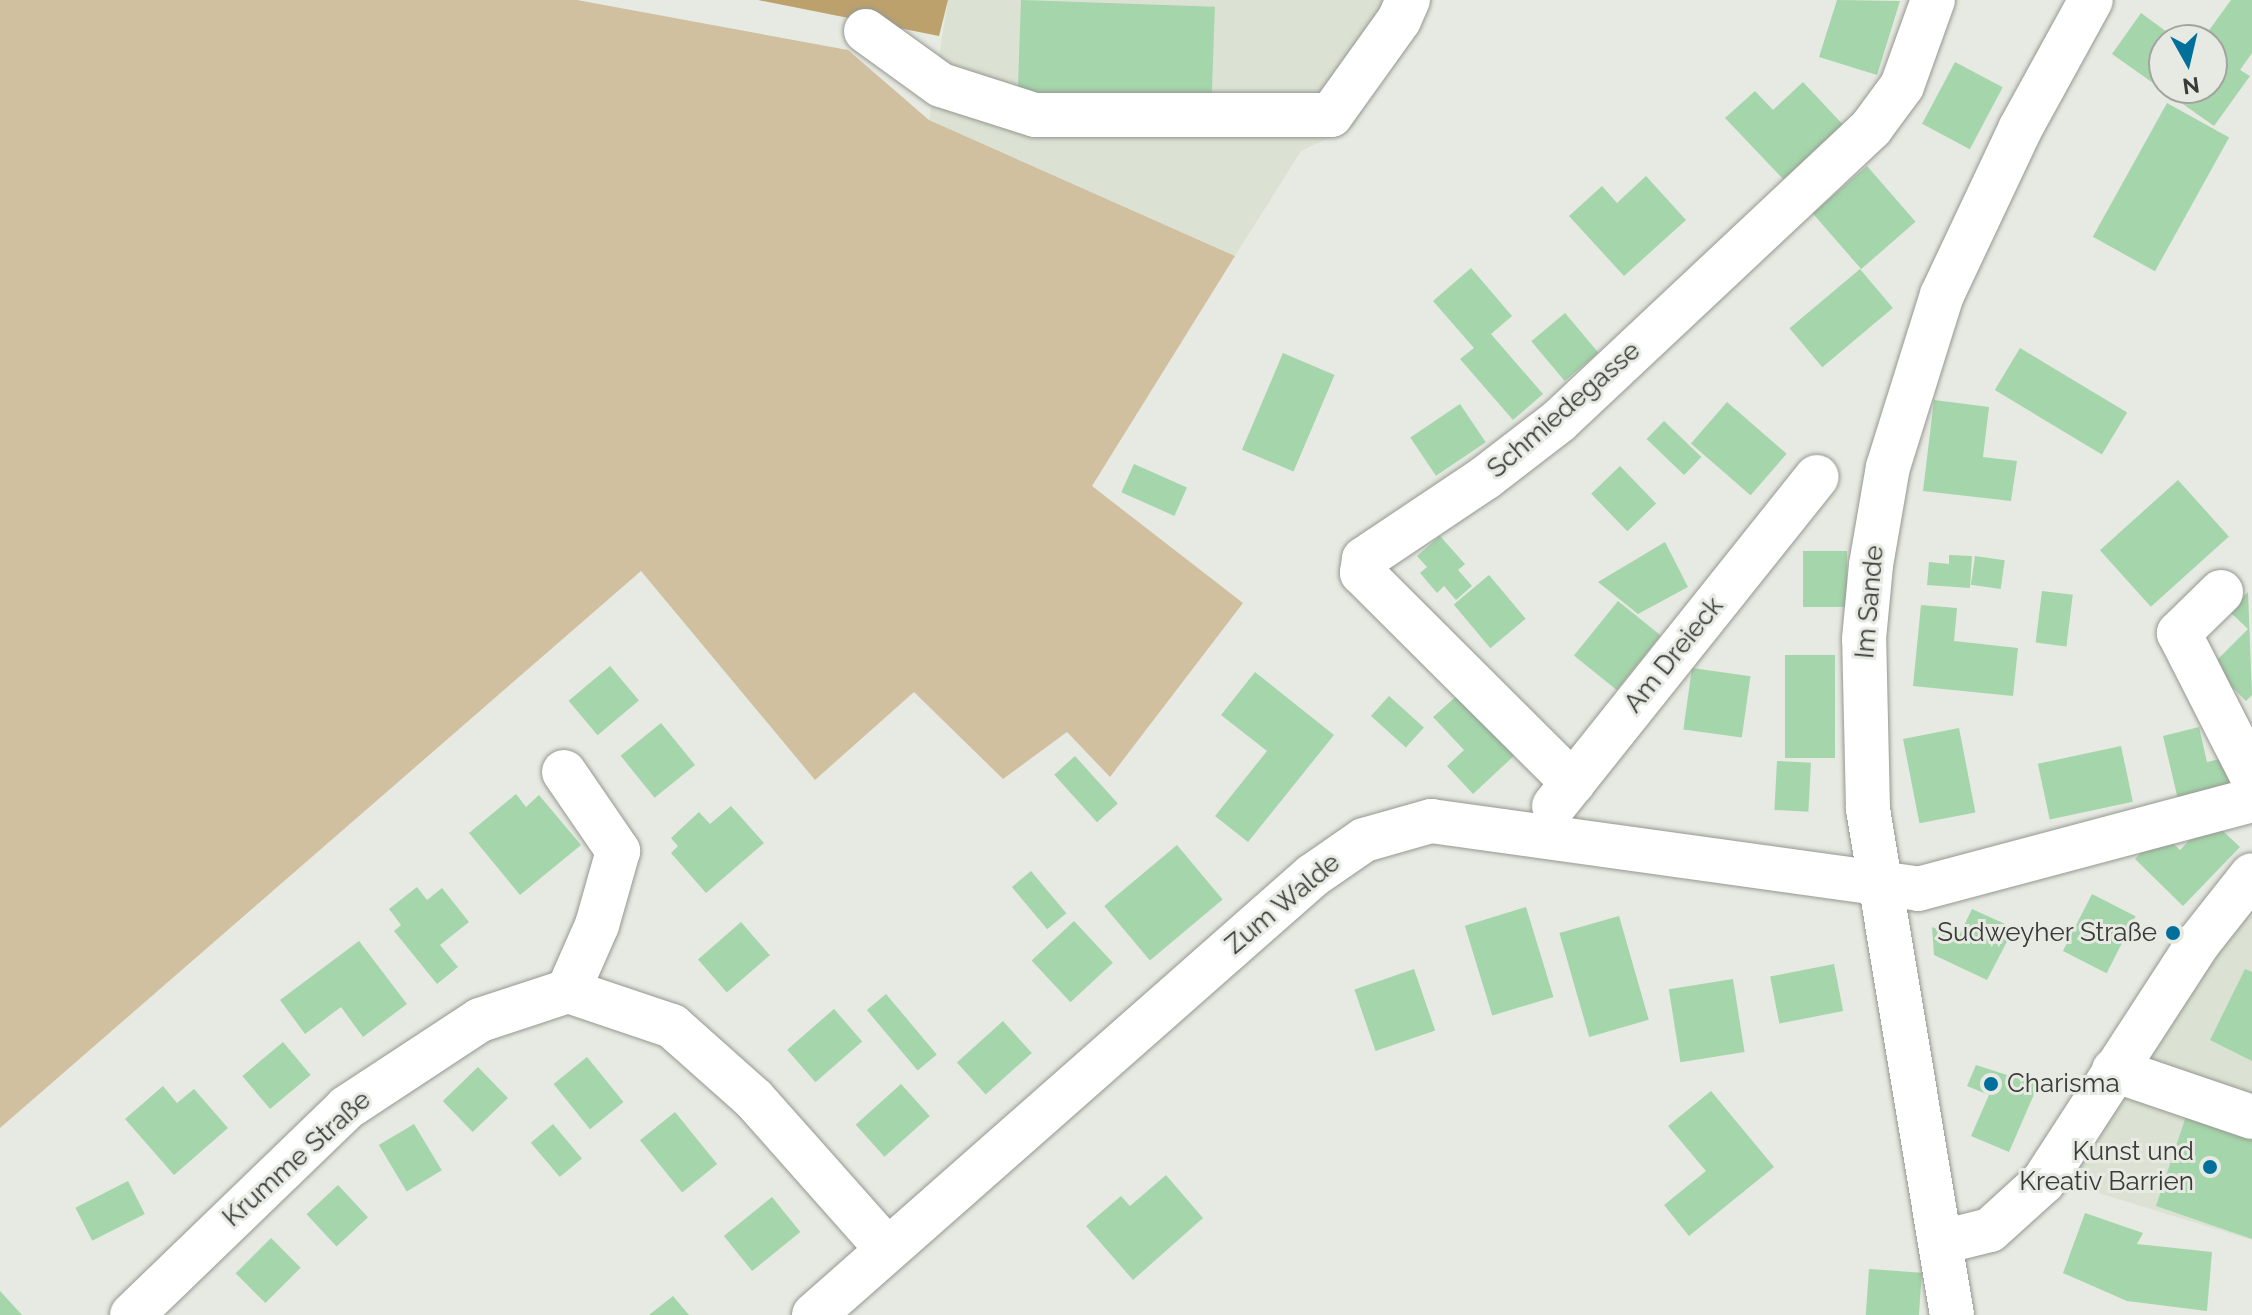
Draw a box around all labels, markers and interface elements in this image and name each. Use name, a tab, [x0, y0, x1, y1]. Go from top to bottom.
north arrow	[2148, 24, 2228, 104]
text: N	[2181, 72, 2201, 100]
street label: Schmiedegasse	[1481, 335, 1647, 485]
street label: Im Sande	[1850, 544, 1890, 660]
street label: Am Dreieck	[1618, 591, 1730, 719]
street label: Zum Walde	[1219, 847, 1347, 961]
place label: Sudweyher Straße	[1937, 917, 2157, 949]
marker: Sudweyher Straße	[2164, 924, 2182, 942]
place label: Charisma	[2007, 1068, 2120, 1100]
marker: Charisma	[1982, 1075, 2000, 1093]
street label: Krumme Straße	[217, 1084, 377, 1234]
place label: Kunst und Kreativ Barrien	[2019, 1136, 2194, 1198]
marker: Kunst und Kreativ Barrien	[2201, 1158, 2219, 1176]

